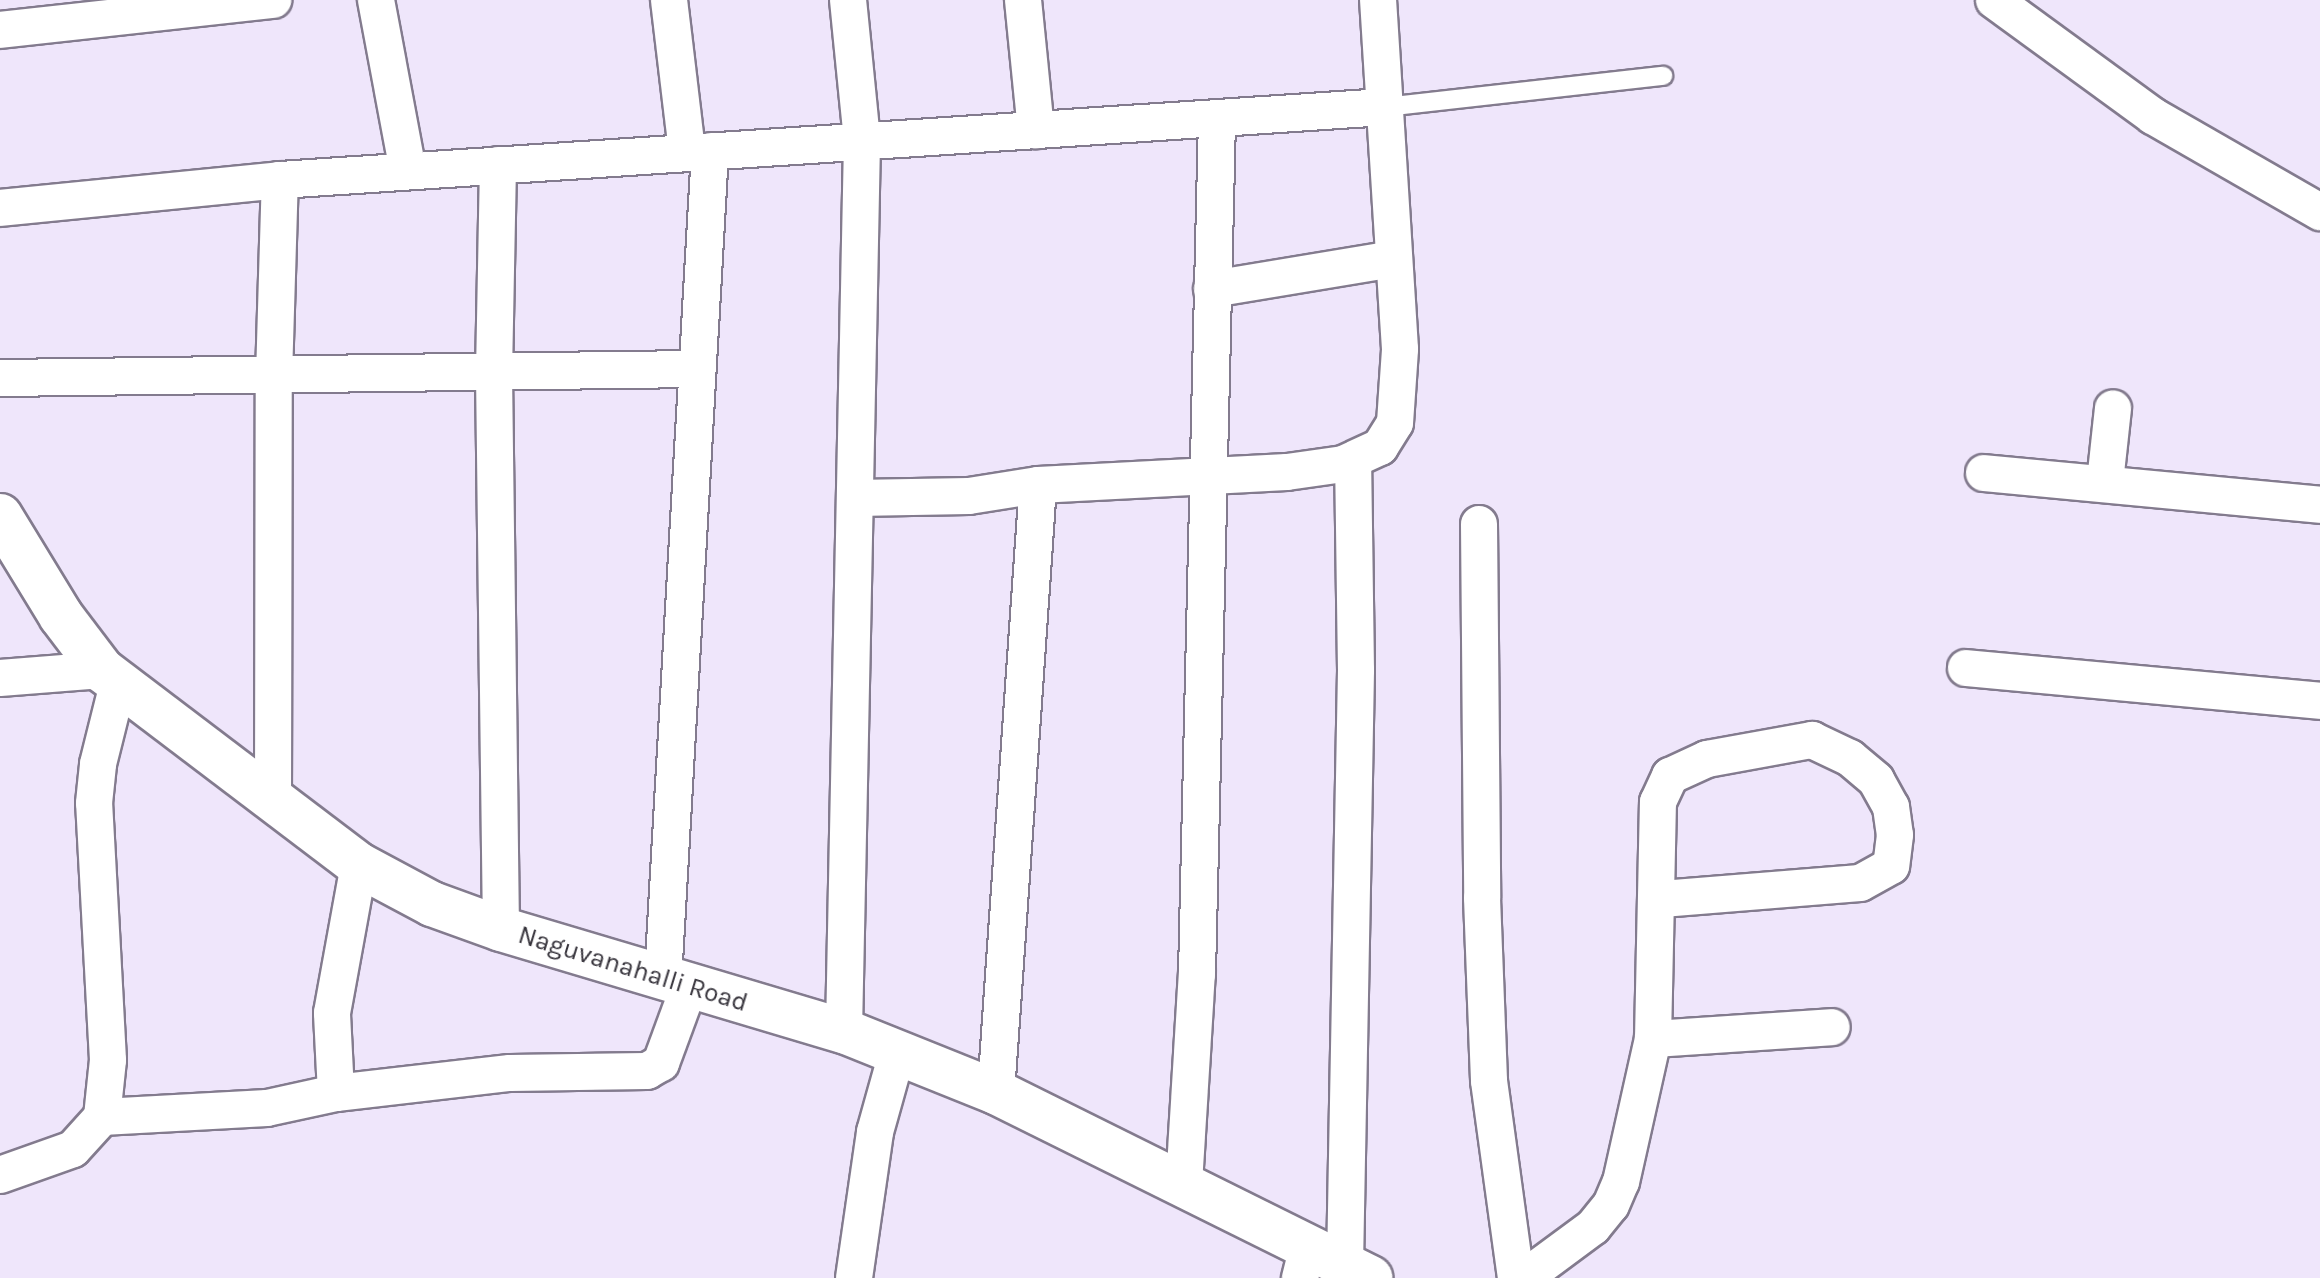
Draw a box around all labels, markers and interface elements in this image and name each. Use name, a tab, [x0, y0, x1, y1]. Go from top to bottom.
street label: Naguvanahalli Road	[515, 919, 751, 1019]

